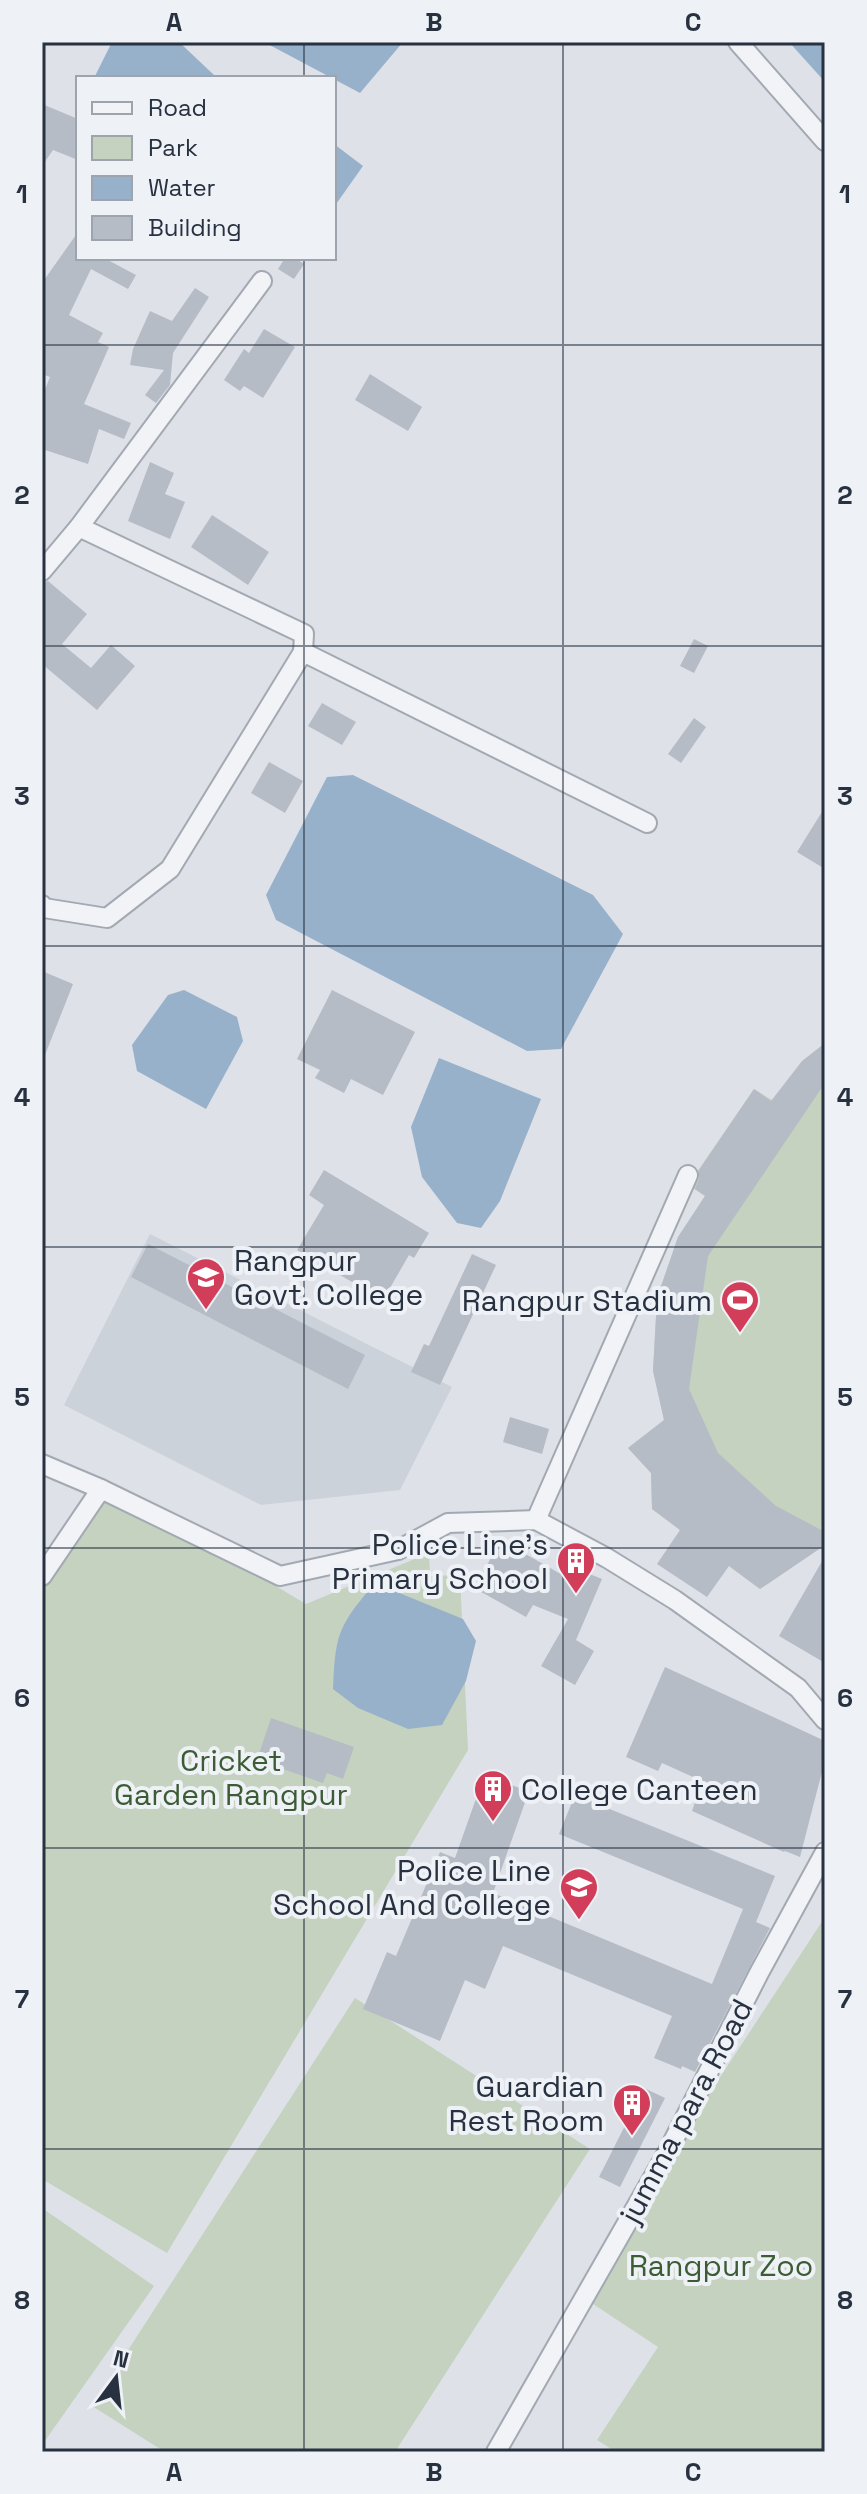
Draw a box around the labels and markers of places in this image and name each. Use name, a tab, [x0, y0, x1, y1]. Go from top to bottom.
place label: Rangpur Govt. College	[234, 1241, 423, 1314]
school or university icon: Rangpur Govt. College	[185, 1256, 227, 1311]
sports icon: Rangpur Stadium	[719, 1279, 761, 1334]
place label: Rangpur Stadium	[462, 1281, 712, 1320]
place label: Police Line's Primary School	[332, 1525, 548, 1598]
building icon: Police Line's Primary School	[555, 1540, 597, 1595]
building icon: College Canteen	[472, 1768, 514, 1823]
place label: College Canteen	[521, 1770, 758, 1809]
place label: Police Line School And College	[273, 1851, 551, 1924]
school or university icon: Police Line School And College	[558, 1866, 600, 1921]
place label: Guardian Rest Room	[449, 2067, 604, 2140]
building icon: Guardian Rest Room	[611, 2082, 653, 2137]

